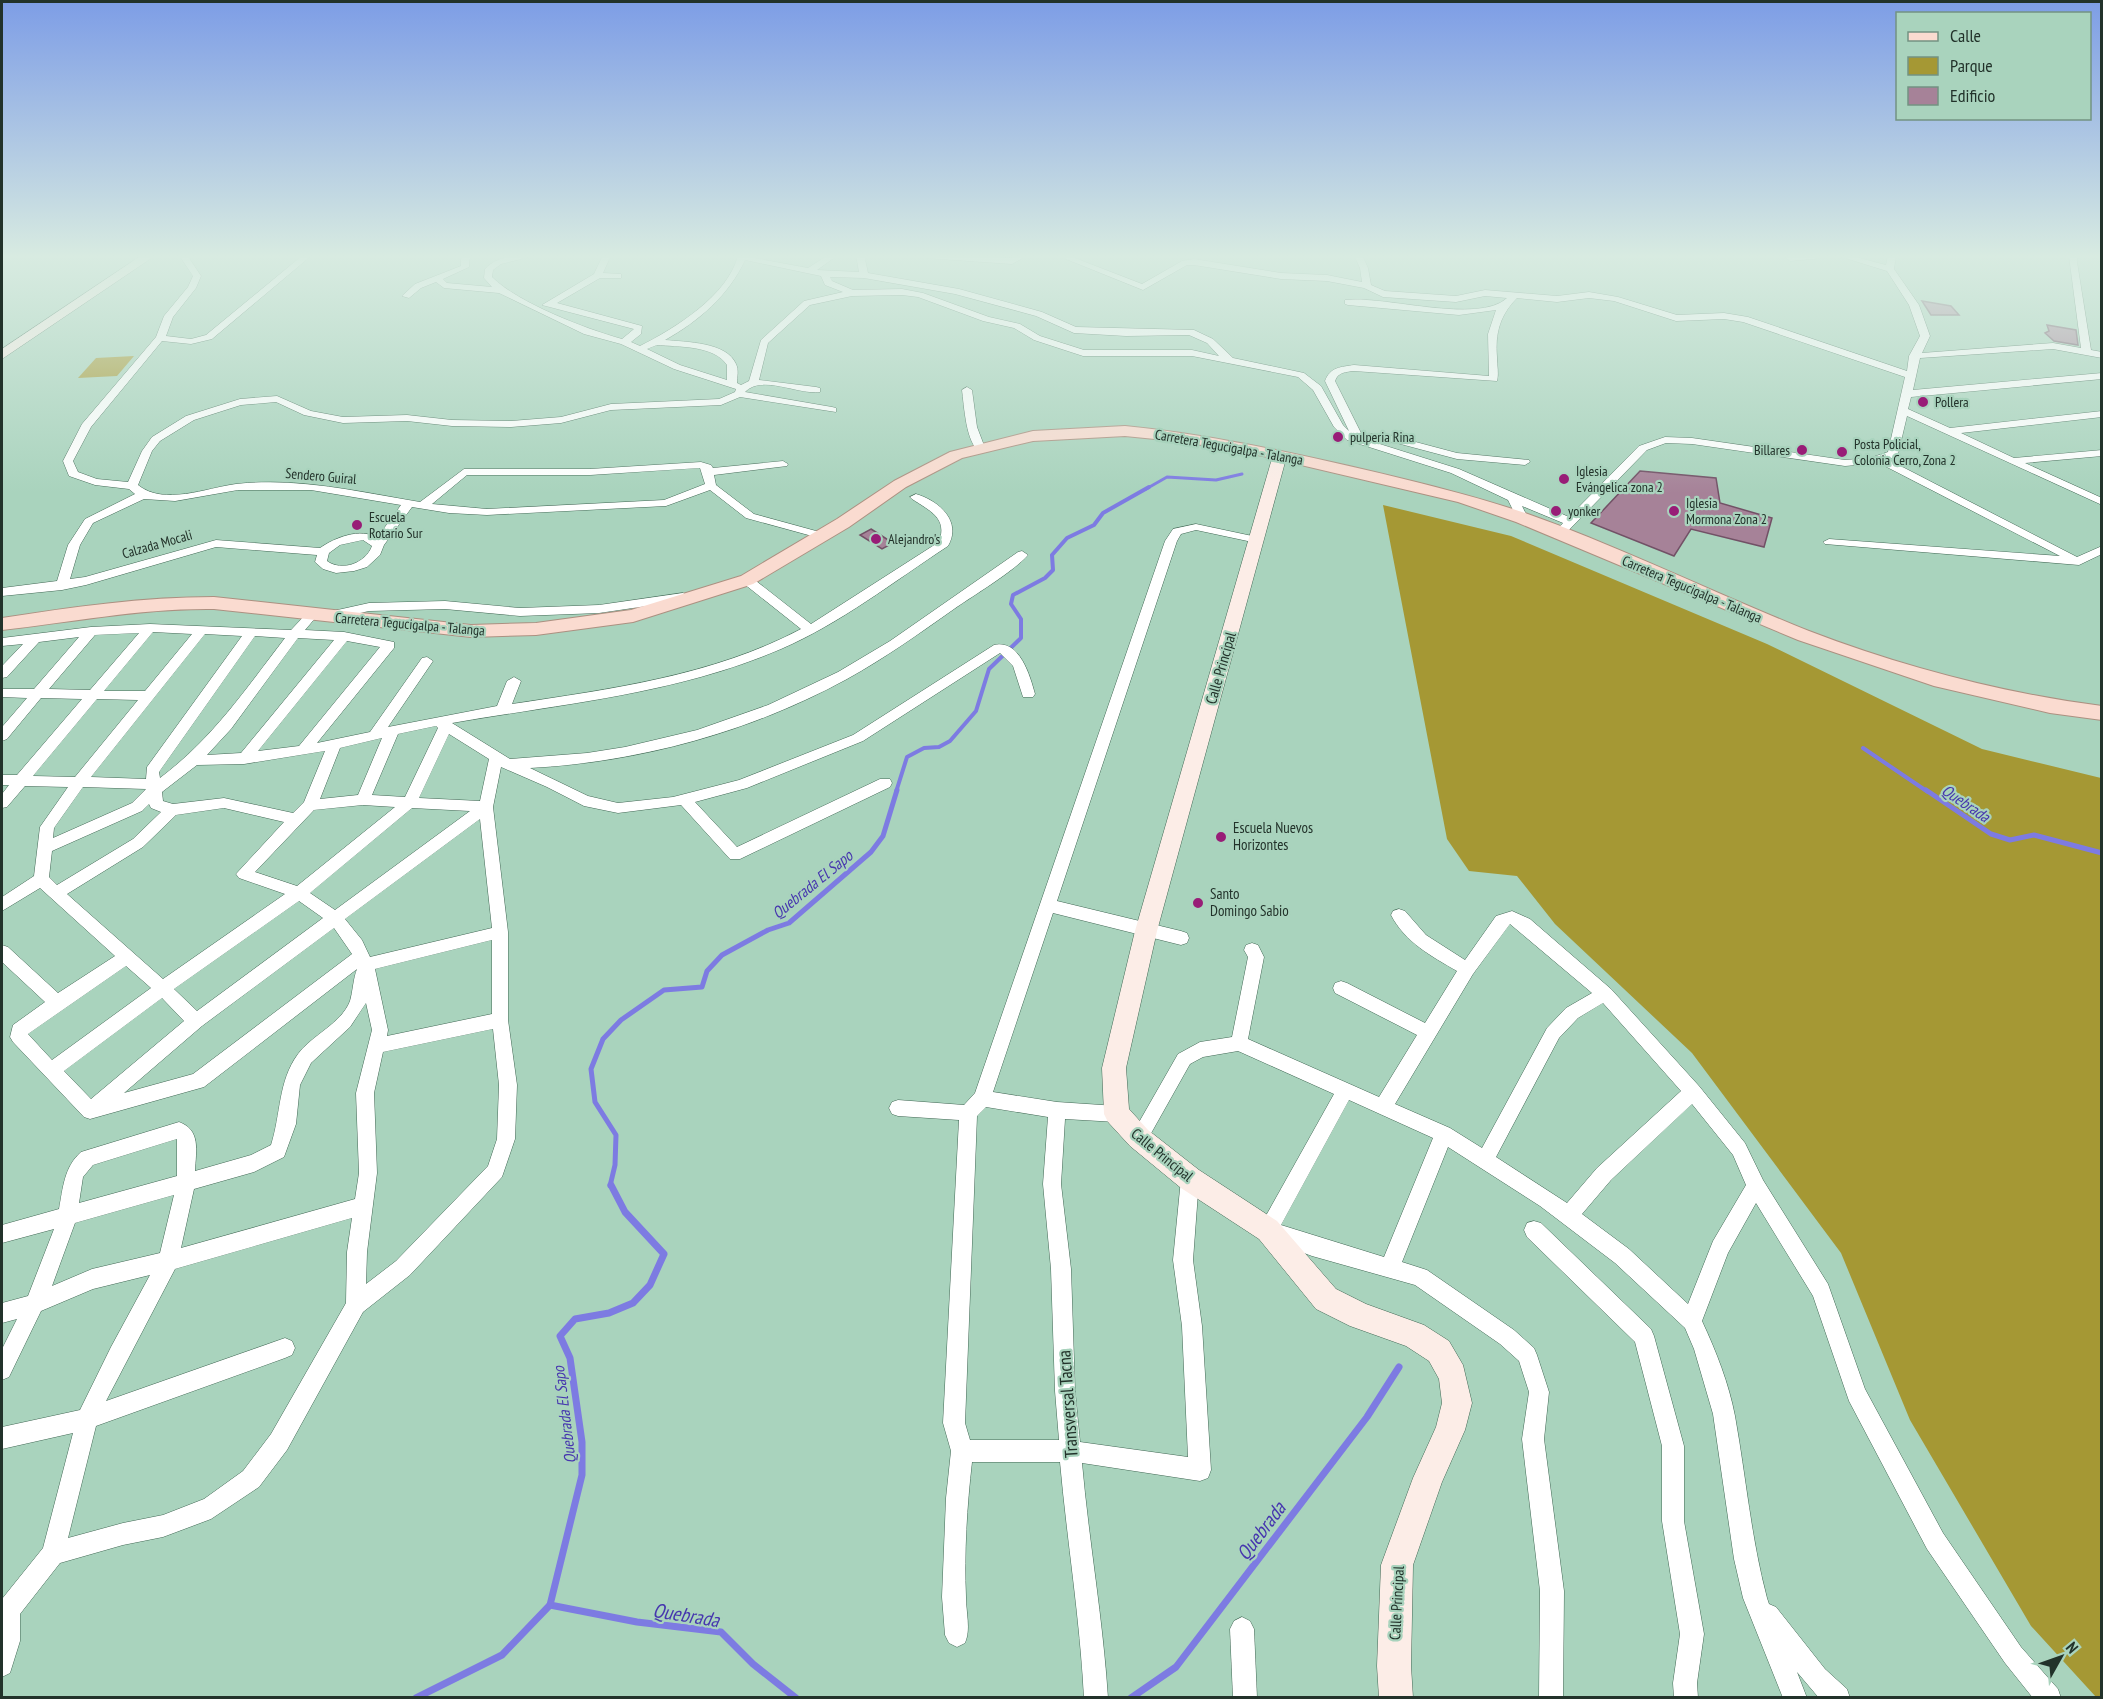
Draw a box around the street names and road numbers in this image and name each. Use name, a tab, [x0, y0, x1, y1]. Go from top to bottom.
street label: Carretera Tegucigalpa - Talanga	[1154, 425, 1304, 469]
street label: Sendero Guiral	[285, 464, 358, 488]
street label: Calzada Mocali	[120, 525, 194, 563]
street label: Carretera Tegucigalpa - Talanga	[1619, 551, 1765, 627]
street label: Carretera Tegucigalpa - Talanga	[335, 608, 485, 640]
street label: Calle Principal	[1201, 629, 1240, 706]
street label: Calle Principal	[1128, 1124, 1197, 1186]
street label: Transversal Tacna	[1052, 1349, 1083, 1459]
street label: Calle Principal	[1385, 1565, 1408, 1640]

